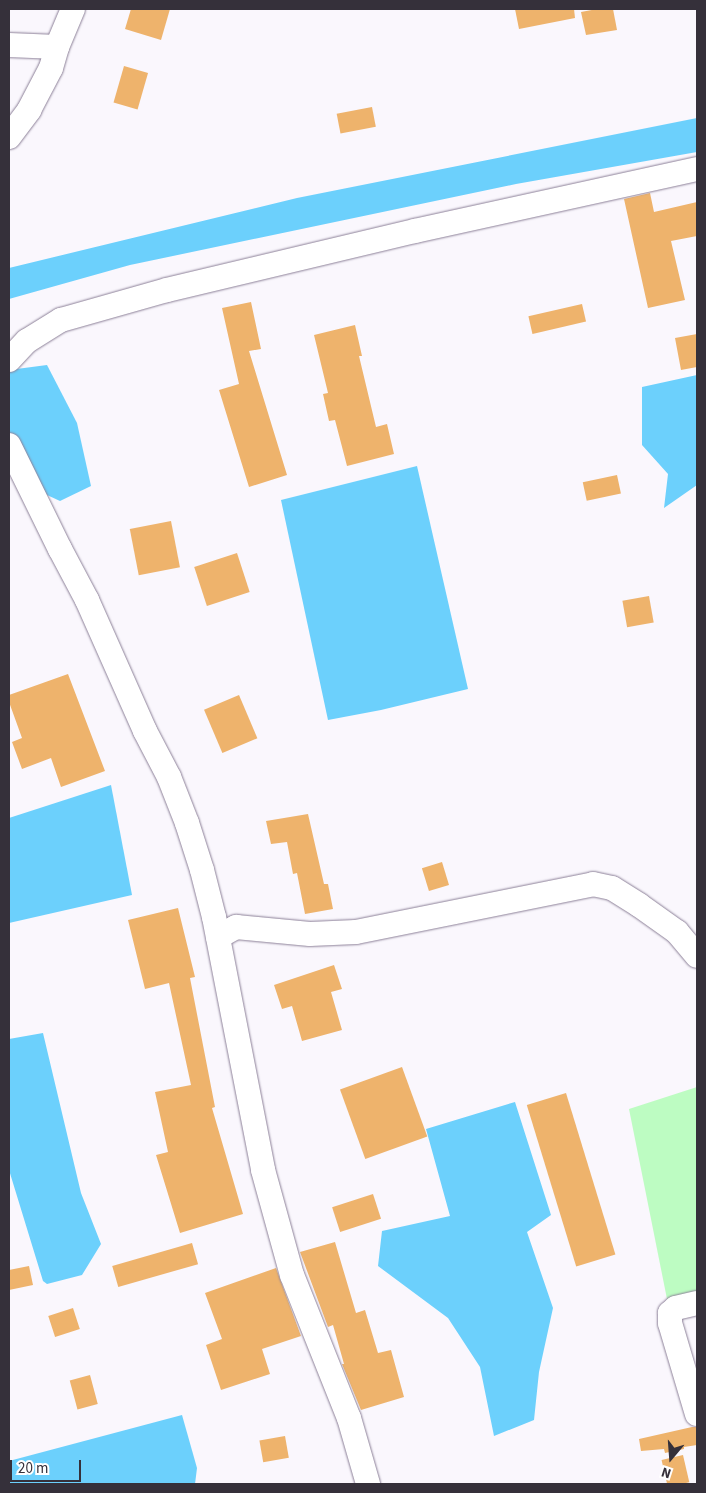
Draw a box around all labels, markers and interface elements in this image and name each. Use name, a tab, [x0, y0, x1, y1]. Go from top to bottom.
north arrow	[646, 1433, 696, 1483]
scale bar	[12, 1450, 84, 1482]
text: 20 m	[18, 1458, 48, 1479]
text: N	[659, 1461, 674, 1483]

